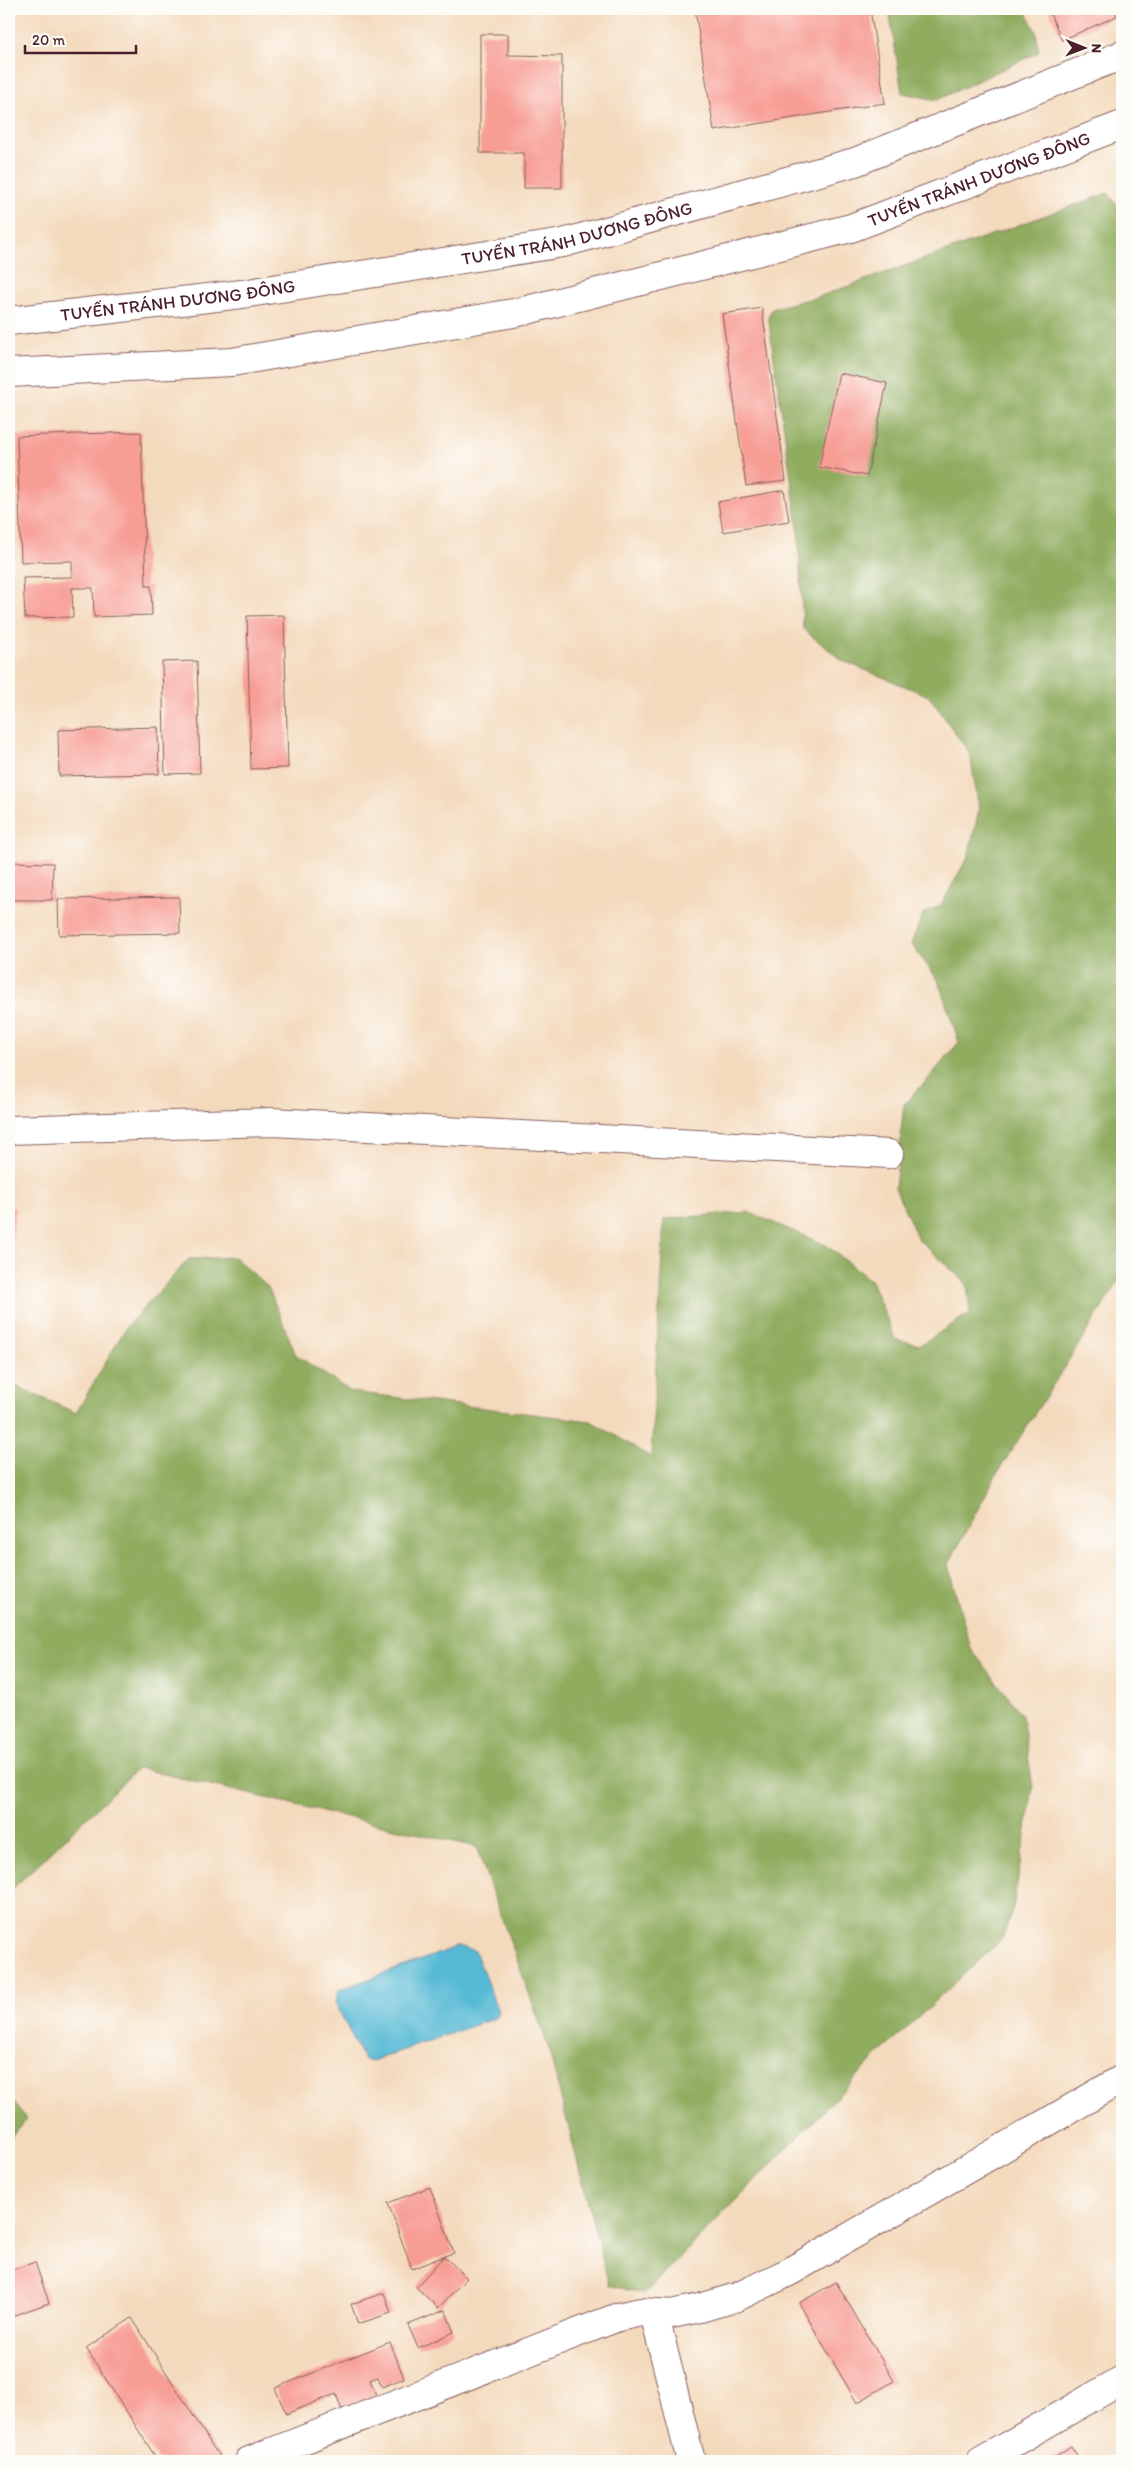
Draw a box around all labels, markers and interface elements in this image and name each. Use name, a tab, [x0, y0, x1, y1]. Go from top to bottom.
scale bar	[25, 22, 136, 54]
north arrow	[1058, 22, 1108, 72]
text: 20 m	[32, 31, 66, 49]
text: N	[1088, 43, 1105, 53]
street label: TUYẾN TRÁNH DƯƠNG ĐÔNG	[865, 127, 1093, 232]
street label: TUYẾN TRÁNH DƯƠNG ĐÔNG	[460, 197, 695, 270]
street label: TUYẾN TRÁNH DƯƠNG ĐÔNG	[59, 275, 297, 326]

